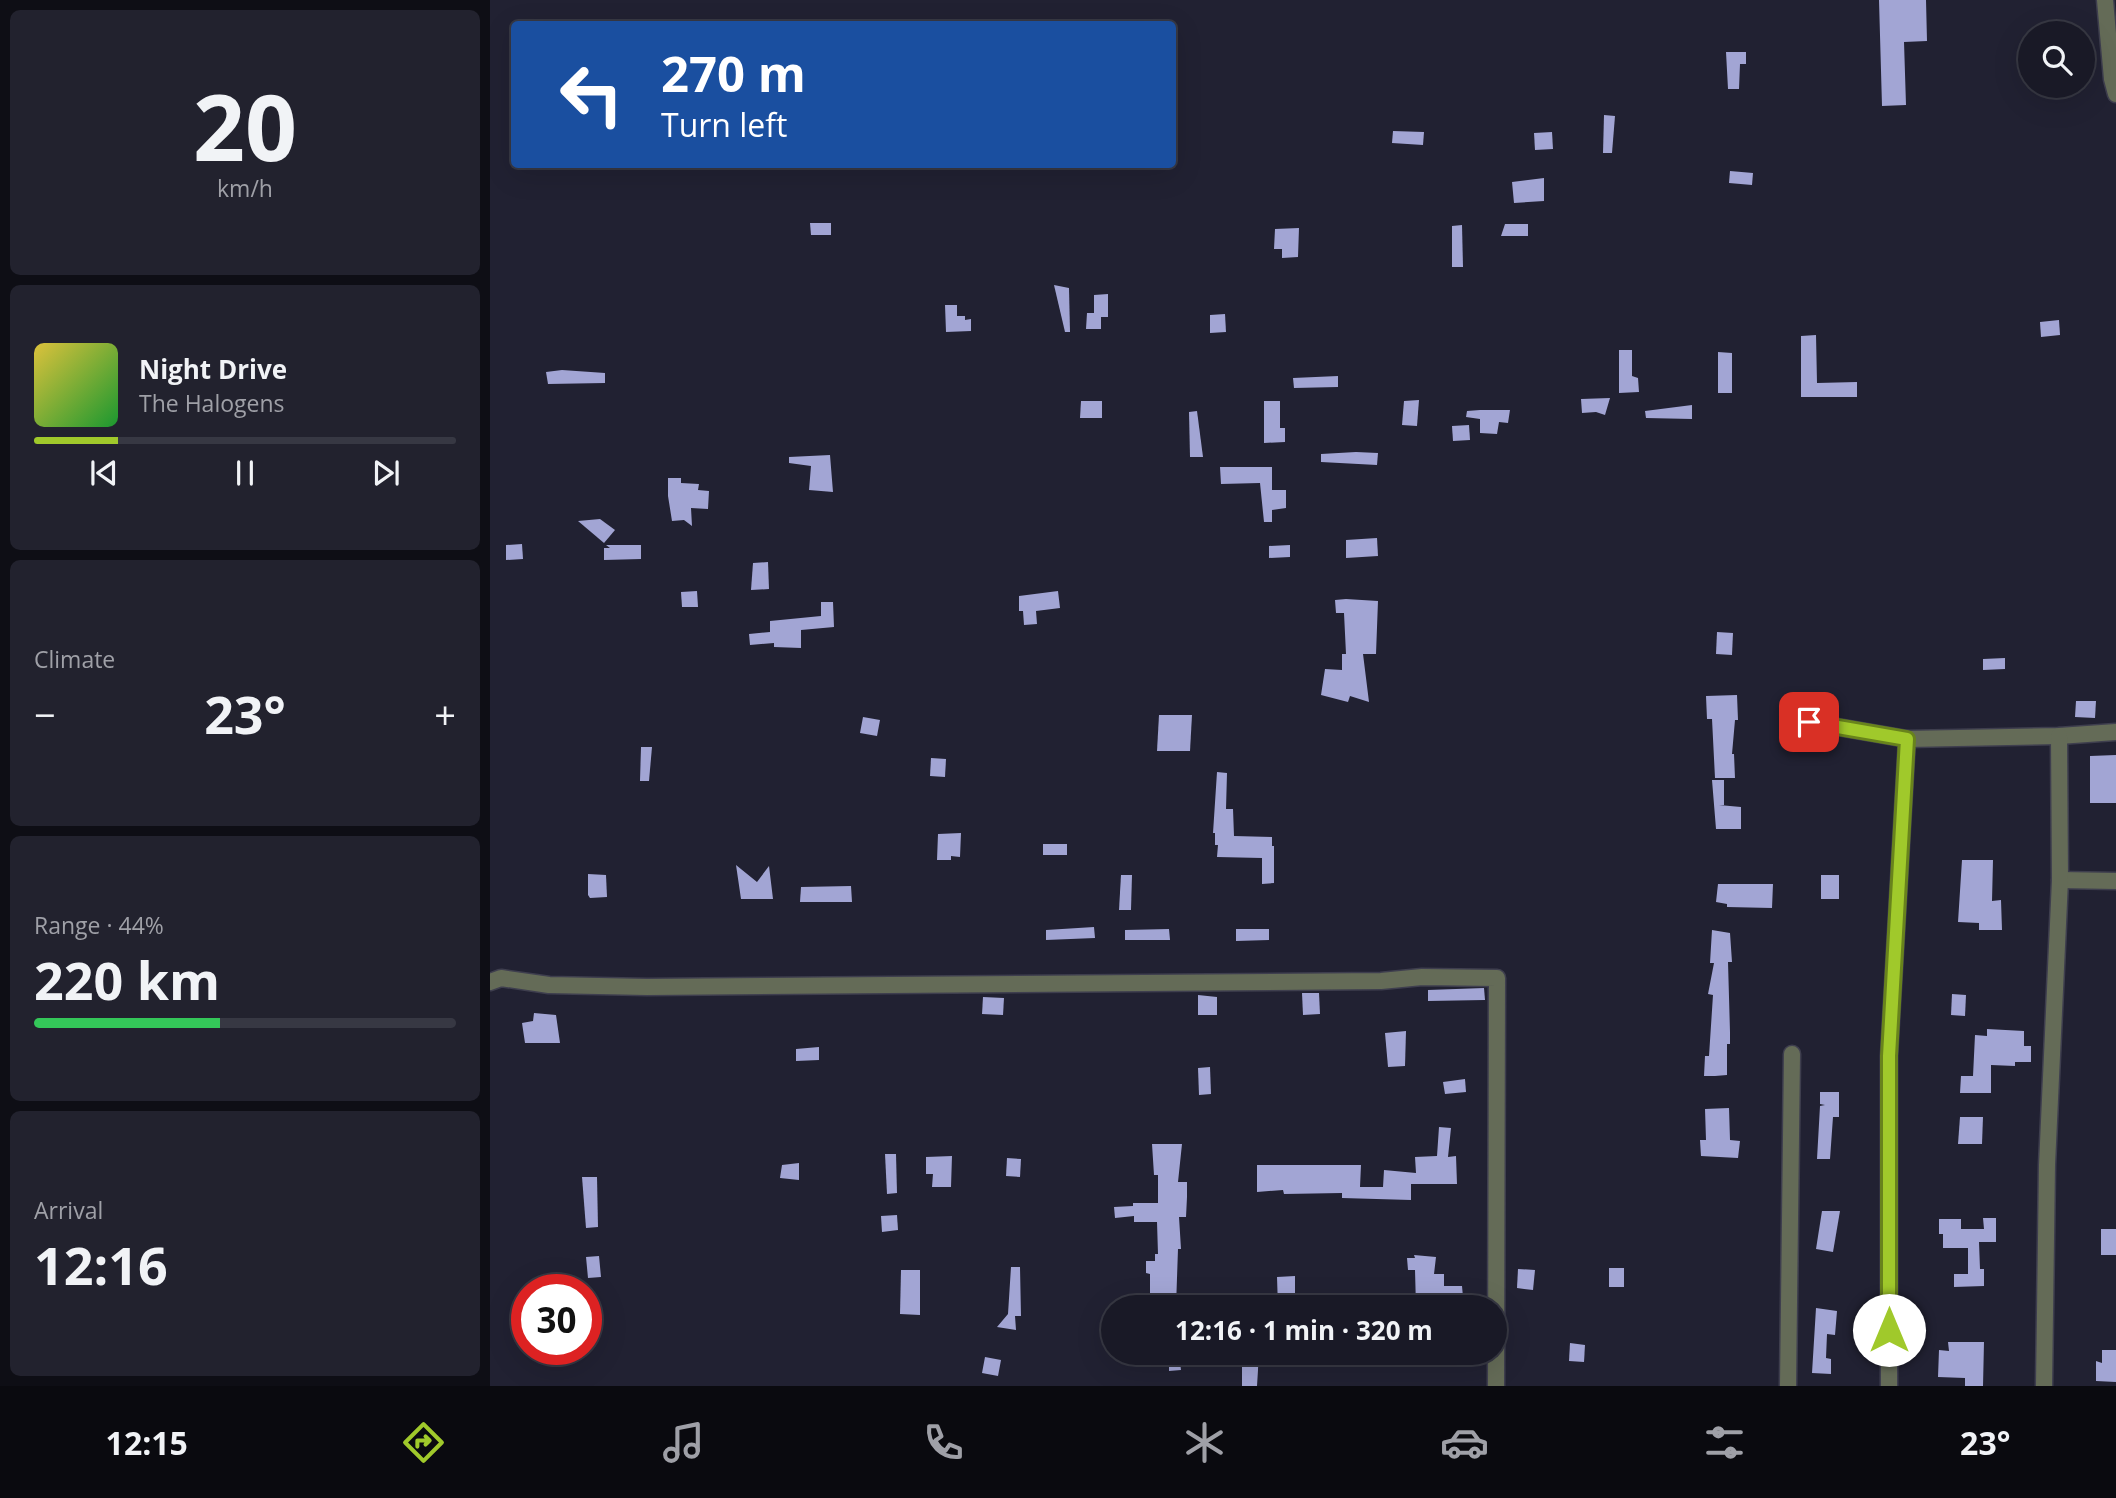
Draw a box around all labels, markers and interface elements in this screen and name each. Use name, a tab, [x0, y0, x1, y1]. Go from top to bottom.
map controls	[2018, 21, 2095, 98]
button: search	[2018, 21, 2095, 98]
text: 270 m	[661, 40, 806, 106]
icon: left	[546, 49, 637, 140]
text: 20	[193, 64, 297, 188]
text: Turn left	[661, 103, 787, 146]
text: km/h	[217, 172, 273, 204]
text: Night Drive	[139, 351, 287, 387]
text: The Halogens	[139, 387, 285, 419]
icon: previous	[85, 454, 123, 492]
icon: pause	[226, 454, 264, 492]
icon: next	[367, 454, 405, 492]
text: Climate	[34, 643, 115, 675]
text: 23°	[204, 678, 286, 749]
text: −	[34, 688, 56, 740]
text: +	[434, 688, 456, 740]
pin	[1779, 692, 1839, 752]
icon: arrive	[1790, 703, 1828, 741]
text: Range · 44%	[34, 909, 164, 941]
text: 220 km	[34, 944, 220, 1015]
text: Arrival	[34, 1194, 103, 1226]
text: 12:16	[34, 1229, 168, 1300]
speed limit sign: 30	[511, 1274, 602, 1365]
position arrow	[1852, 1293, 1926, 1367]
text: 12:16 · 1 min · 320 m	[1175, 1312, 1433, 1348]
icon: directions	[399, 1418, 448, 1467]
icon: music	[659, 1418, 708, 1467]
icon: phone	[919, 1418, 968, 1467]
icon: climate	[1180, 1418, 1229, 1467]
icon: car	[1440, 1418, 1489, 1467]
icon: filters	[1700, 1418, 1749, 1467]
text: 12:15	[106, 1421, 188, 1464]
text: 23°	[1960, 1421, 2010, 1464]

